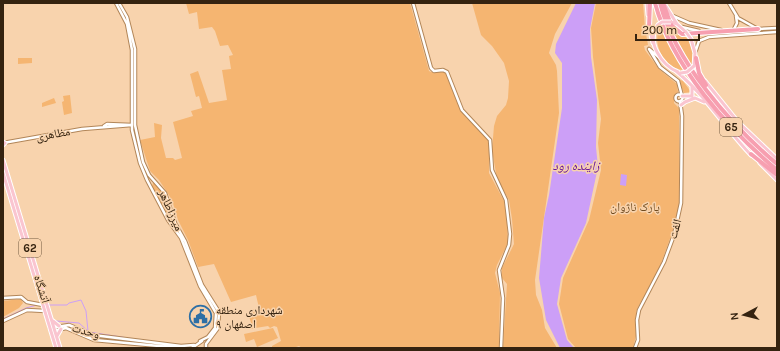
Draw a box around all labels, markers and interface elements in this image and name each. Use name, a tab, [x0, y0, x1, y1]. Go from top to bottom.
scale bar	[636, 16, 699, 42]
text: 200 m	[642, 23, 677, 37]
road number: 65	[720, 118, 742, 136]
street label: مظاهری	[35, 124, 71, 144]
water label: زاینده رود	[552, 158, 601, 173]
street label: میرزاطاهر	[155, 186, 186, 233]
park label: پارک ناژوان	[610, 200, 660, 214]
street label: الفت	[666, 217, 685, 240]
road number: 62	[19, 239, 41, 257]
street label: آتشگاه	[31, 273, 53, 306]
north arrow	[724, 295, 764, 335]
place label: شهرداری منطقه ۹ اصفهان	[216, 303, 283, 331]
public building icon: شهرداری منطقه ۹ اصفهان	[188, 304, 214, 330]
text: N	[728, 311, 742, 321]
street label: وحدت	[71, 320, 101, 342]

